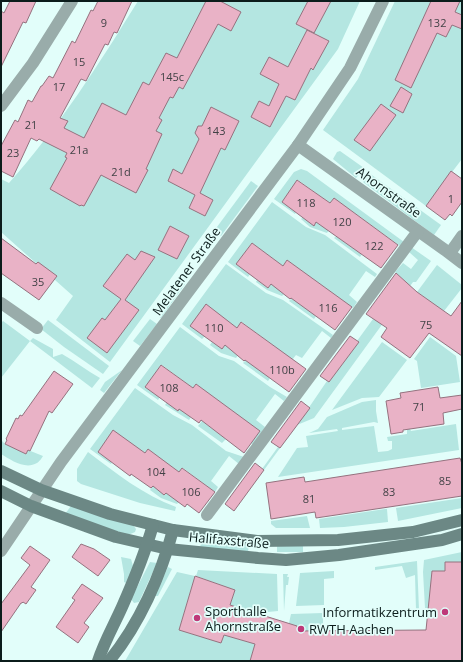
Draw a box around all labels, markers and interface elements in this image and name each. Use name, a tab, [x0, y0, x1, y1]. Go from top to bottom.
house number: 9	[101, 15, 107, 30]
house number: 132	[428, 15, 446, 30]
house number: 15	[73, 54, 85, 69]
house number: 145c	[160, 69, 184, 84]
house number: 17	[53, 79, 65, 94]
house number: 21	[25, 117, 37, 132]
house number: 143	[207, 123, 225, 138]
house number: 21a	[70, 142, 88, 157]
house number: 23	[7, 145, 19, 160]
street label: Ahornstraße	[353, 162, 425, 222]
house number: 21d	[111, 164, 131, 179]
house number: 1	[448, 191, 454, 206]
house number: 118	[297, 195, 315, 210]
house number: 120	[333, 214, 351, 229]
street label: Melatener Straße	[148, 223, 224, 319]
house number: 122	[365, 238, 383, 253]
house number: 35	[32, 274, 44, 289]
house number: 116	[319, 300, 337, 315]
house number: 75	[420, 317, 432, 332]
house number: 110	[205, 320, 223, 335]
house number: 110b	[269, 362, 295, 377]
house number: 108	[160, 380, 178, 395]
house number: 71	[413, 399, 425, 414]
house number: 104	[147, 464, 166, 479]
house number: 85	[439, 473, 451, 488]
house number: 106	[182, 484, 200, 499]
house number: 83	[383, 484, 395, 499]
house number: 81	[303, 491, 315, 506]
street label: Halifaxstraße	[188, 528, 270, 552]
place label: Sporthalle Ahornstraße	[205, 602, 281, 635]
place label: Informatikzentrum	[323, 603, 437, 621]
marker: Informatikzentrum	[440, 607, 450, 617]
marker: Sporthalle Ahornstraße	[192, 613, 202, 623]
place label: RWTH Aachen	[309, 620, 394, 638]
marker: RWTH Aachen	[296, 624, 306, 634]

